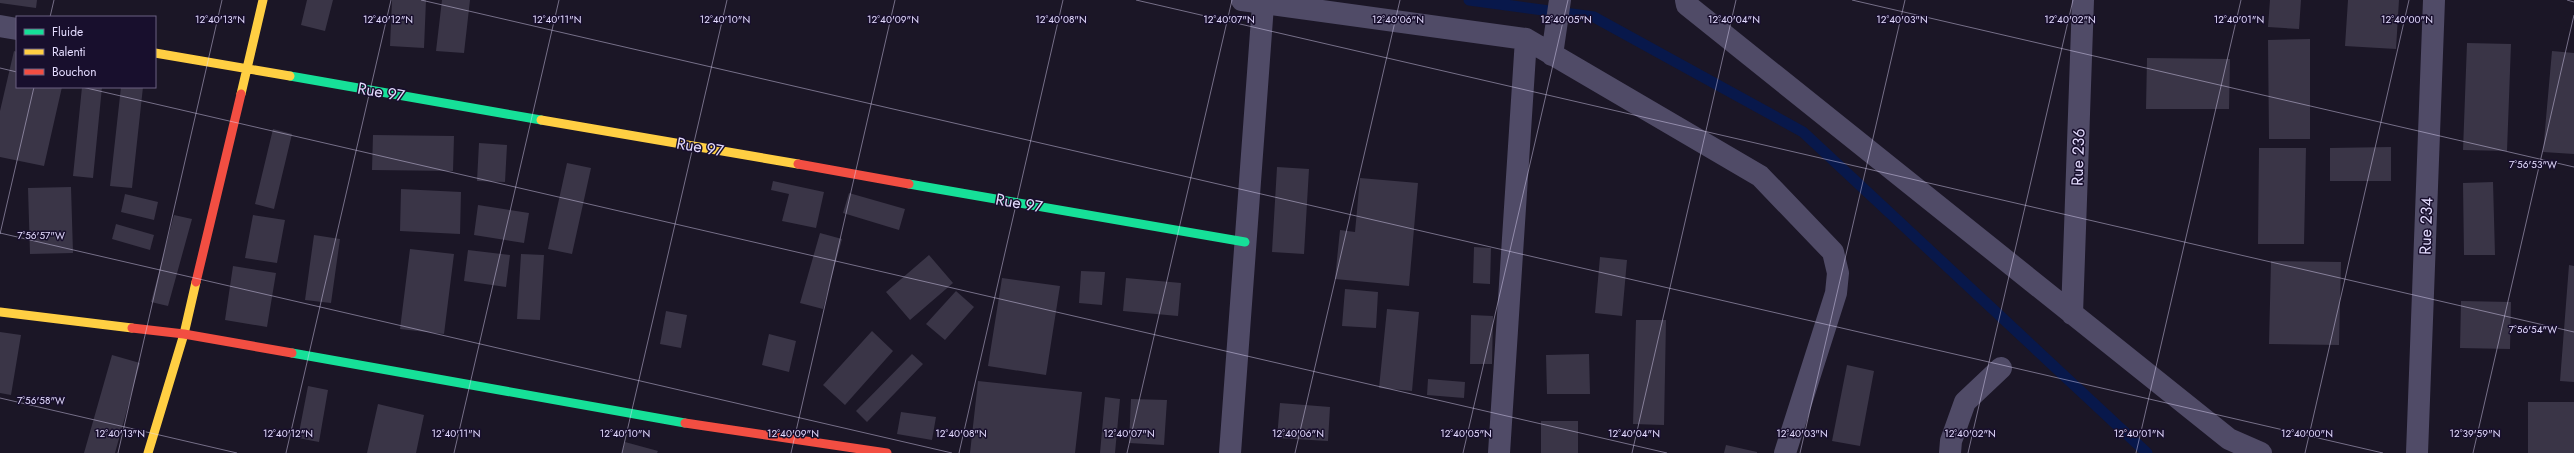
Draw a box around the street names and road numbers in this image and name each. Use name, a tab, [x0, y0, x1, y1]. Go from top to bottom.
street label: Rue 97	[356, 77, 407, 108]
street label: Rue 236	[2066, 128, 2090, 186]
street label: Rue 97	[675, 132, 726, 163]
street label: Rue 97	[994, 188, 1045, 219]
street label: Rue 234	[2414, 197, 2438, 255]

